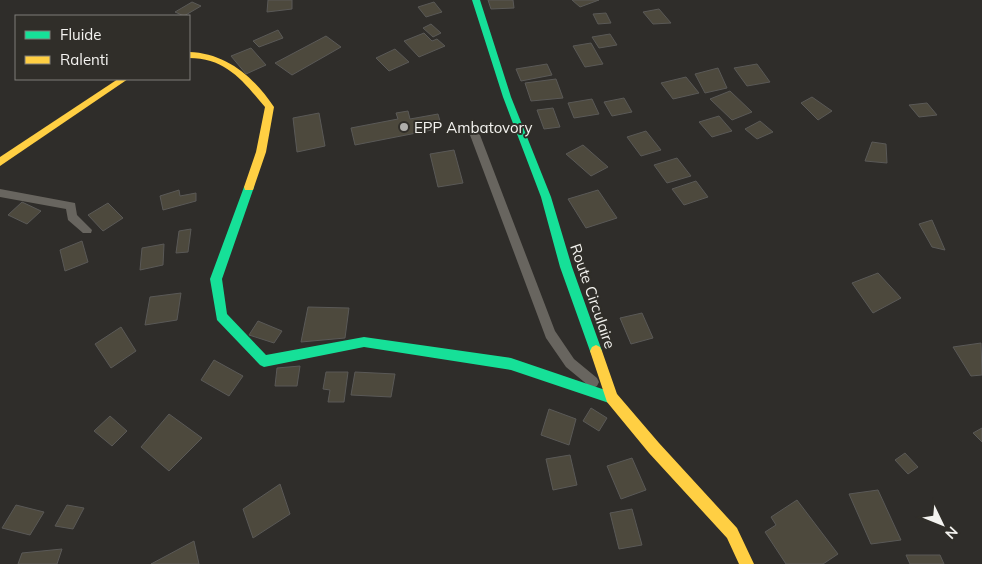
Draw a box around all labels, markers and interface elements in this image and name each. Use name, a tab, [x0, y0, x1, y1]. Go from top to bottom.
legend	[15, 15, 190, 80]
text: Fluide	[60, 25, 101, 44]
text: Ralenti	[60, 50, 109, 69]
place label: EPP Ambatovory	[414, 118, 532, 137]
marker: EPP Ambatovory	[398, 121, 410, 133]
street label: Route Circulaire	[566, 241, 620, 351]
north arrow	[917, 499, 967, 549]
text: N	[941, 523, 962, 543]

